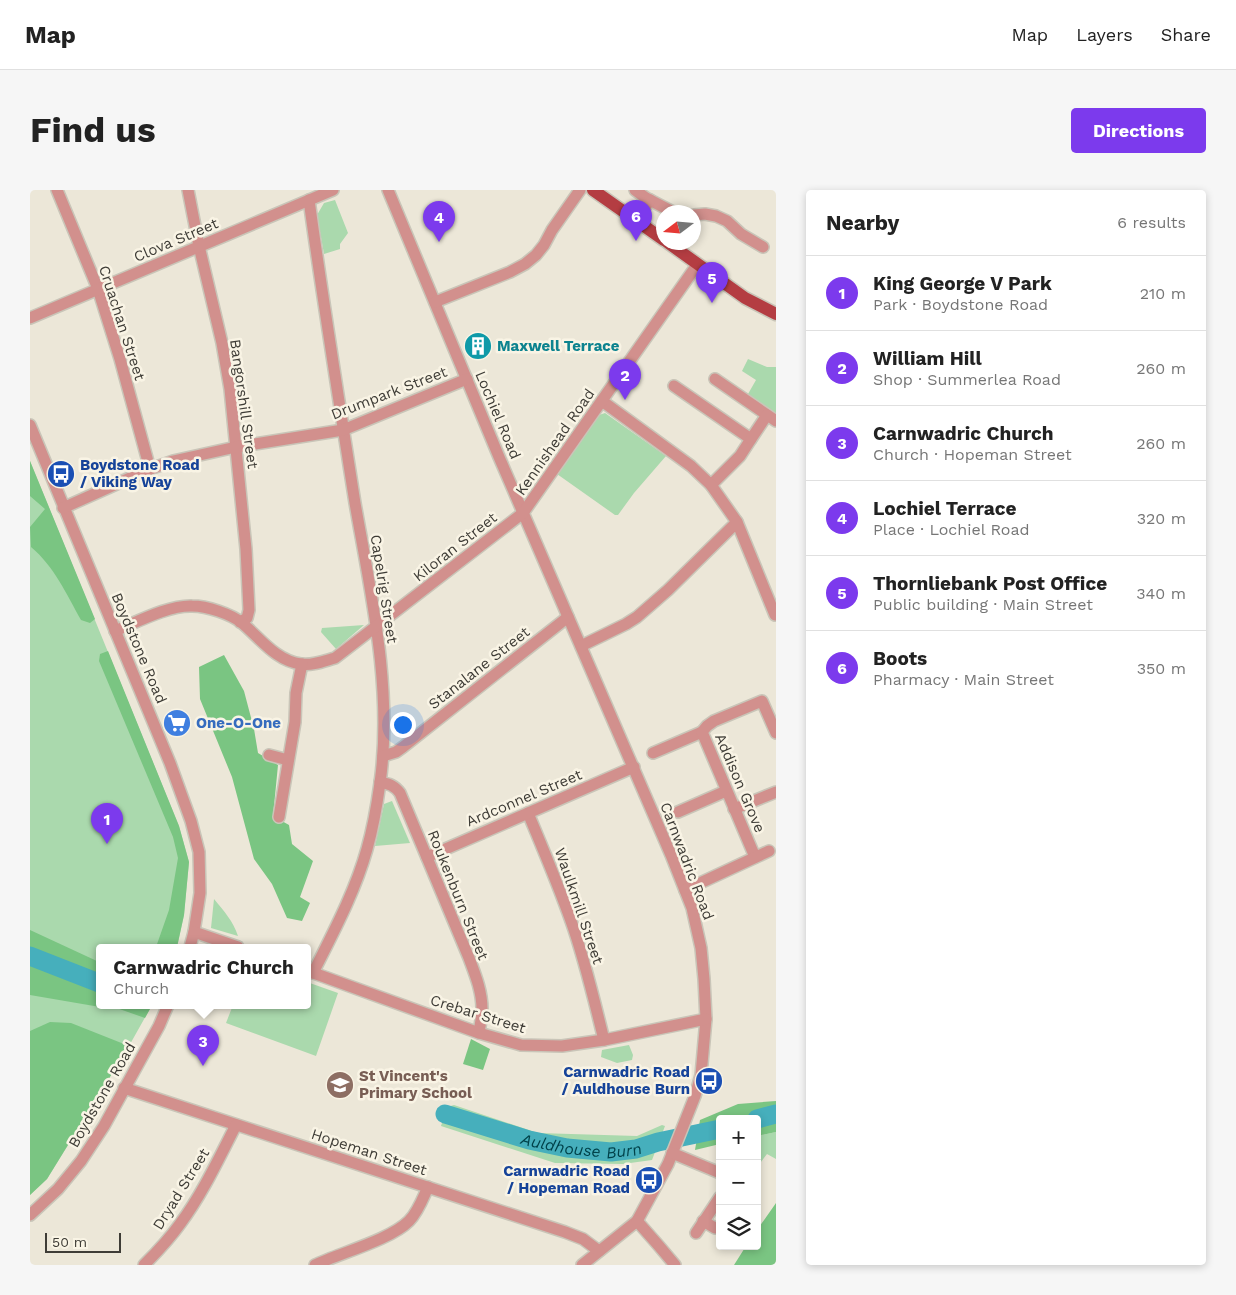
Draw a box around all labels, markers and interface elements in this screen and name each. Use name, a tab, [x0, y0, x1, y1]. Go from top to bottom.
text: Map	[25, 21, 76, 49]
text: Map	[1011, 24, 1048, 45]
text: Layers	[1076, 24, 1133, 45]
text: Share	[1161, 24, 1211, 45]
button: Directions	[1071, 108, 1206, 153]
text: Find us	[30, 109, 156, 151]
pin: 6	[620, 200, 652, 241]
pin: 4	[423, 201, 455, 242]
north arrow	[656, 205, 701, 250]
text: Nearby	[826, 210, 899, 235]
text: 6 results	[1117, 213, 1186, 232]
street label: Clova Street	[131, 214, 222, 266]
pin: 5	[696, 262, 728, 303]
street label: Cruachan Street	[95, 263, 149, 383]
text: King George V Park	[873, 272, 1052, 295]
text: 1	[839, 284, 845, 303]
text: 210 m	[1140, 284, 1186, 303]
text: Park · Boydstone Road	[873, 295, 1048, 314]
building icon: Maxwell Terrace	[463, 331, 493, 361]
place label: Maxwell Terrace	[497, 337, 620, 355]
street label: Bangorshill Street	[226, 338, 262, 471]
text: William Hill	[873, 347, 982, 370]
pin: 2	[609, 359, 641, 400]
text: 2	[837, 359, 847, 378]
text: 260 m	[1136, 359, 1186, 378]
street label: Drumpark Street	[328, 362, 450, 423]
street label: Lochiel Road	[471, 368, 525, 462]
text: Shop · Summerlea Road	[873, 370, 1061, 389]
street label: Kennishead Road	[512, 385, 598, 499]
text: Carnwadric Church	[873, 422, 1054, 445]
text: 3	[837, 434, 847, 453]
text: 260 m	[1136, 434, 1186, 453]
text: Church · Hopeman Street	[873, 445, 1072, 464]
place label: Boydstone Road / Viking Way	[80, 456, 200, 491]
bus stop icon: Boydstone Road / Viking Way	[46, 459, 76, 489]
text: Lochiel Terrace	[873, 497, 1016, 520]
street label: Kiloran Street	[410, 508, 501, 585]
text: 4	[837, 509, 847, 528]
text: 320 m	[1137, 509, 1186, 528]
text: Place · Lochiel Road	[873, 520, 1030, 539]
street label: Capelrig Street	[367, 533, 402, 645]
text: Thornliebank Post Office	[873, 572, 1107, 595]
text: 5	[837, 584, 847, 603]
text: 340 m	[1136, 584, 1186, 603]
street label: Boydstone Road	[108, 590, 170, 706]
text: Public building · Main Street	[873, 595, 1093, 614]
street label: Stanalane Street	[425, 622, 534, 713]
text: Boots	[873, 647, 927, 670]
text: 6	[837, 659, 847, 678]
text: 350 m	[1137, 659, 1186, 678]
text: Pharmacy · Main Street	[873, 670, 1054, 689]
supermarket icon: One-O-One	[162, 708, 192, 738]
your location	[390, 712, 416, 738]
place label: One-O-One	[196, 714, 281, 732]
street label: Addison Grove	[711, 731, 769, 835]
street label: Ardconnel Street	[463, 765, 585, 831]
street label: Carnwadric Road	[656, 800, 718, 922]
pin: 1	[91, 803, 123, 844]
street label: Roukenburn Street	[424, 827, 493, 963]
street label: Waulkmill Street	[551, 845, 608, 967]
popup	[96, 944, 311, 1009]
text: Carnwadric Church	[113, 956, 294, 979]
text: Church	[113, 979, 169, 998]
street label: Crebar Street	[428, 991, 529, 1037]
pin: 3	[187, 1025, 219, 1066]
street label: Boydstone Road	[65, 1039, 139, 1151]
place label: Carnwadric Road / Auldhouse Burn	[562, 1063, 690, 1098]
bus stop icon: Carnwadric Road / Auldhouse Burn	[694, 1066, 724, 1096]
place label: St Vincent's Primary School	[359, 1067, 472, 1102]
school or university icon: St Vincent's Primary School	[325, 1070, 355, 1100]
map controls	[716, 1115, 761, 1250]
button: +	[716, 1115, 761, 1160]
street label: Hopeman Street	[309, 1125, 430, 1179]
water label: Auldhouse Burn	[518, 1128, 644, 1162]
street label: Dryad Street	[149, 1144, 214, 1233]
button: −	[716, 1160, 761, 1205]
place label: Carnwadric Road / Hopeman Road	[503, 1162, 630, 1197]
bus stop icon: Carnwadric Road / Hopeman Road	[634, 1165, 664, 1195]
button: layers	[716, 1205, 761, 1250]
scale bar	[45, 1230, 121, 1253]
text: 50 m	[52, 1234, 87, 1250]

